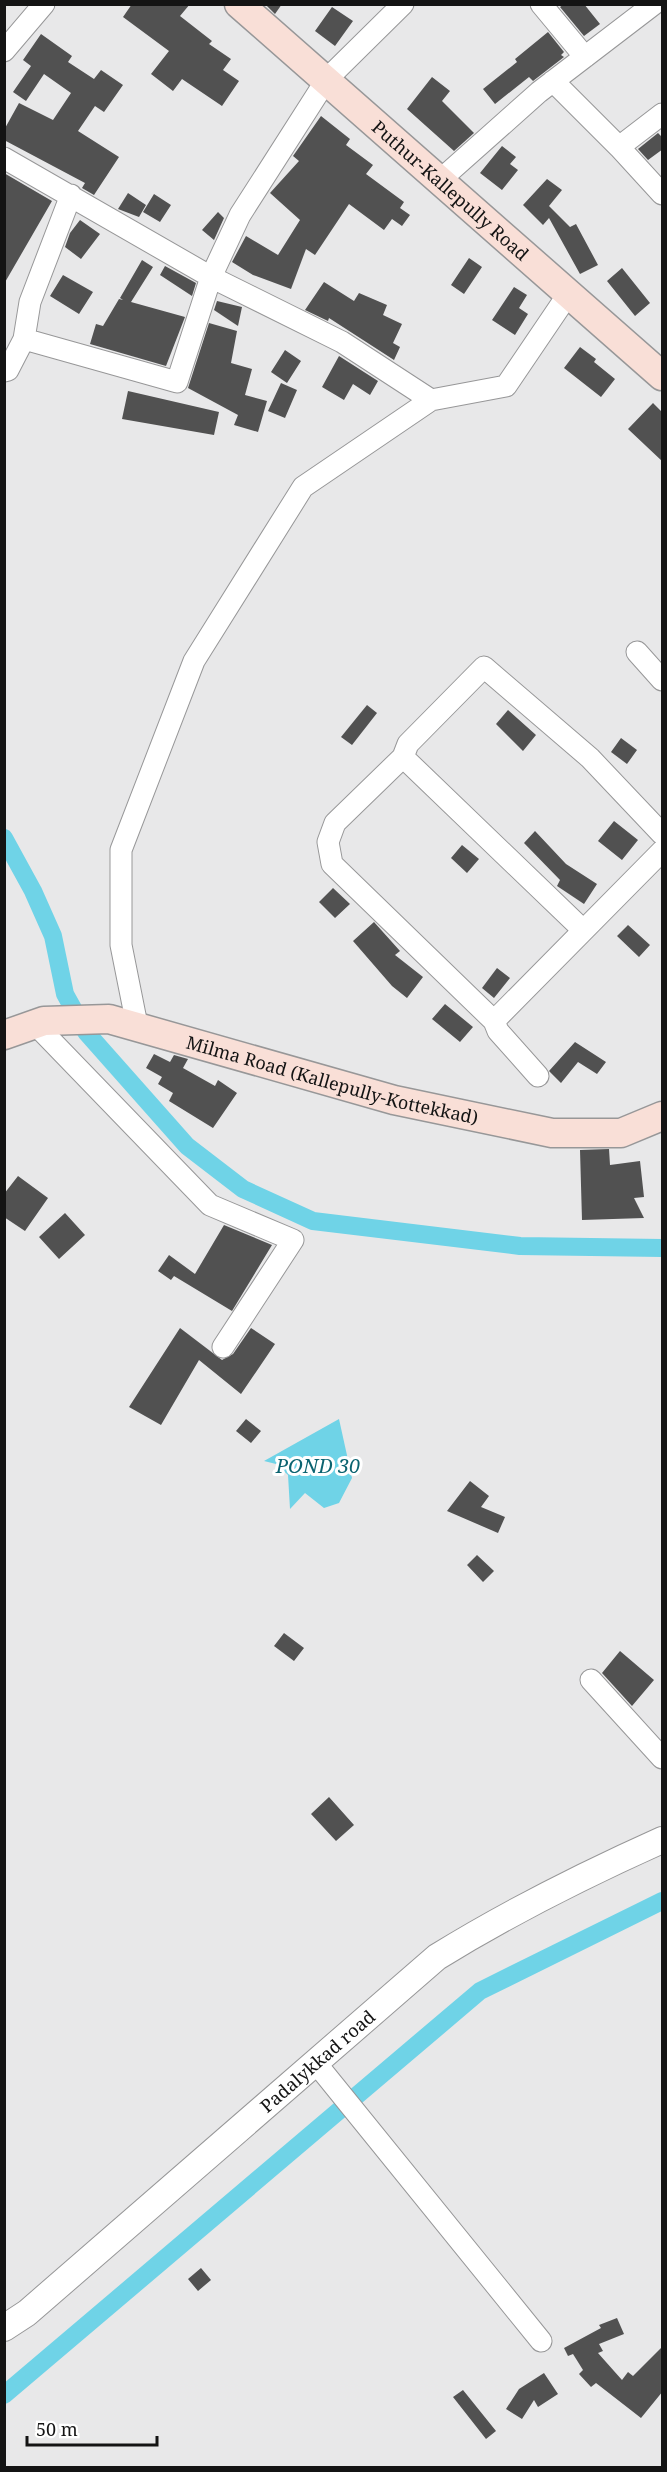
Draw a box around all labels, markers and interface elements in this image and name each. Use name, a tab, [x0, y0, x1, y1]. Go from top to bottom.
street label: Puthur-Kallepully Road	[367, 115, 534, 266]
street label: Milma Road (Kallepully-Kottekkad)	[184, 1030, 480, 1129]
water label: POND 30	[275, 1452, 360, 1479]
street label: Padalykkad road	[255, 2004, 380, 2117]
scale bar	[27, 2409, 158, 2447]
text: 50 m	[36, 2417, 78, 2441]

